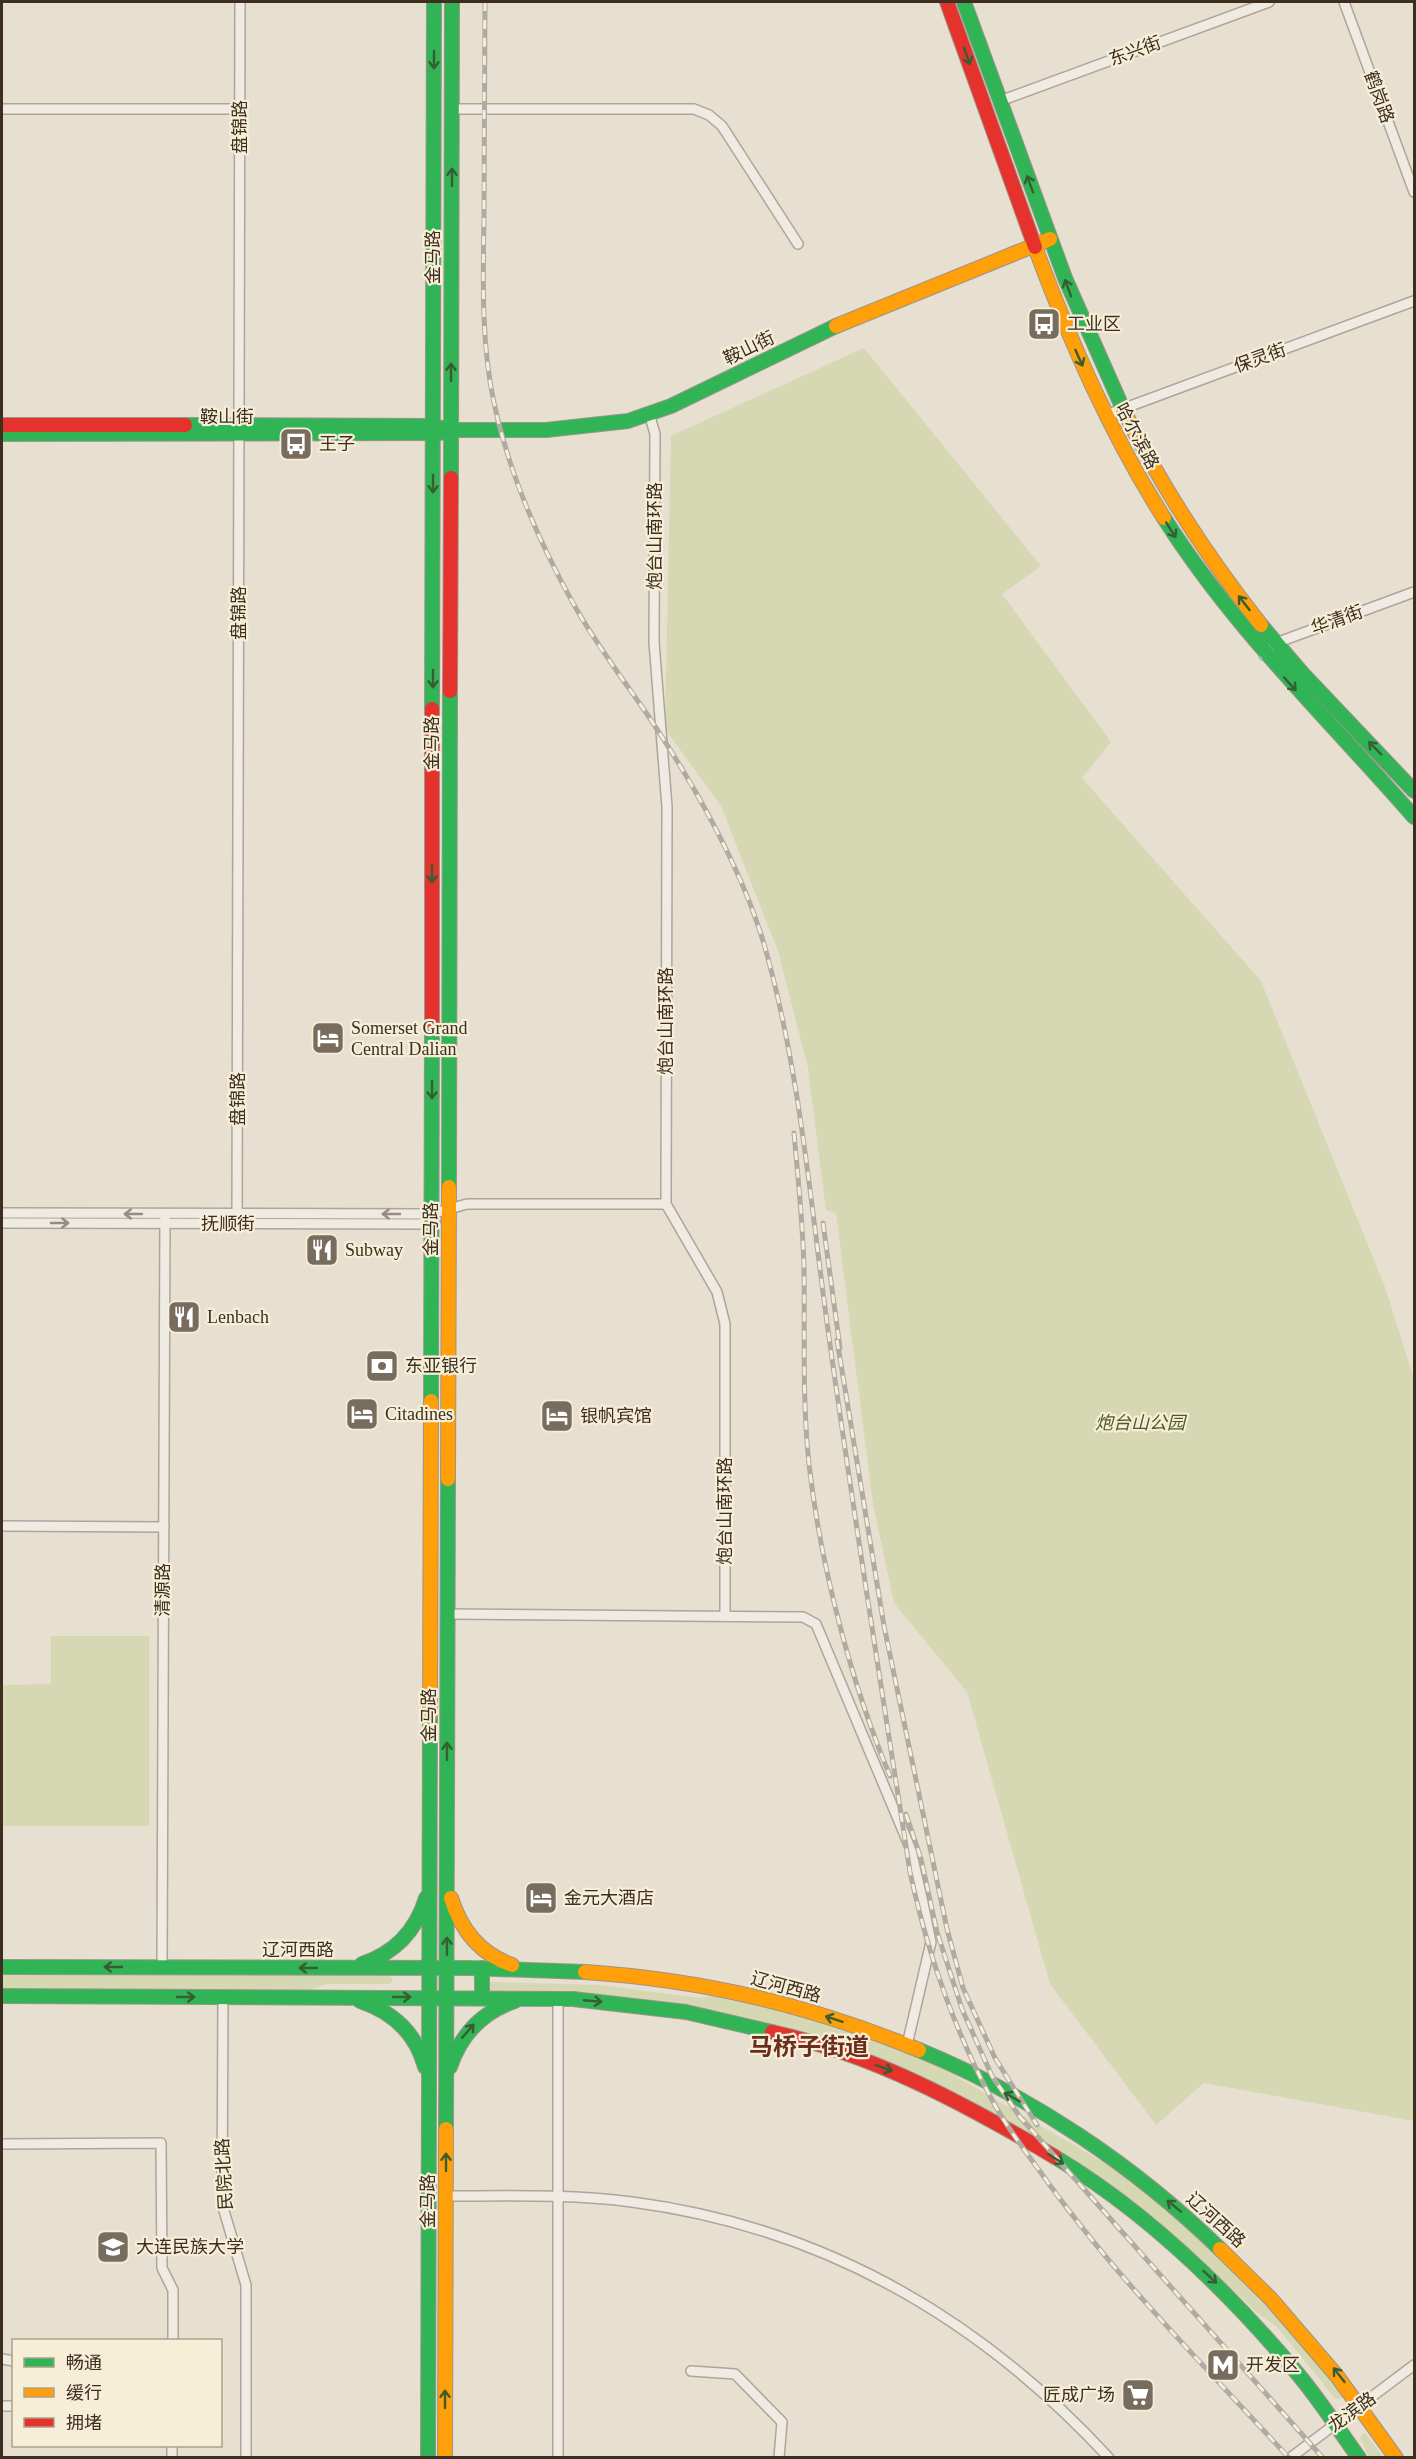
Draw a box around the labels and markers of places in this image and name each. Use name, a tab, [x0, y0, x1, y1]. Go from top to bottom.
bus stop icon: 工业区	[1026, 306, 1062, 342]
place label: 工业区	[1067, 314, 1121, 334]
bus stop icon: 王子	[278, 426, 314, 462]
place label: 王子	[319, 434, 355, 454]
place label: Somerset Grand Central Dalian	[351, 1018, 467, 1059]
hotel icon: Somerset Grand Central Dalian	[310, 1020, 346, 1056]
restaurant icon: Subway	[304, 1232, 340, 1268]
place label: Subway	[345, 1240, 403, 1260]
restaurant icon: Lenbach	[166, 1299, 202, 1335]
place label: Lenbach	[207, 1307, 269, 1327]
bank icon: 东亚银行	[364, 1348, 400, 1384]
place label: 东亚银行	[405, 1356, 477, 1376]
hotel icon: Citadines	[344, 1396, 380, 1432]
hotel icon: 银帆宾馆	[539, 1398, 575, 1434]
place label: Citadines	[385, 1404, 453, 1424]
place label: 银帆宾馆	[580, 1406, 652, 1426]
hotel icon: 金元大酒店	[523, 1880, 559, 1916]
place label: 金元大酒店	[564, 1888, 654, 1908]
school or university icon: 大连民族大学	[95, 2229, 131, 2265]
place label: 大连民族大学	[136, 2237, 244, 2257]
metro station icon: 开发区	[1205, 2347, 1241, 2383]
place label: 开发区	[1246, 2355, 1300, 2375]
supermarket icon: 匠成广场	[1120, 2377, 1156, 2413]
place label: 匠成广场	[1043, 2385, 1115, 2405]

